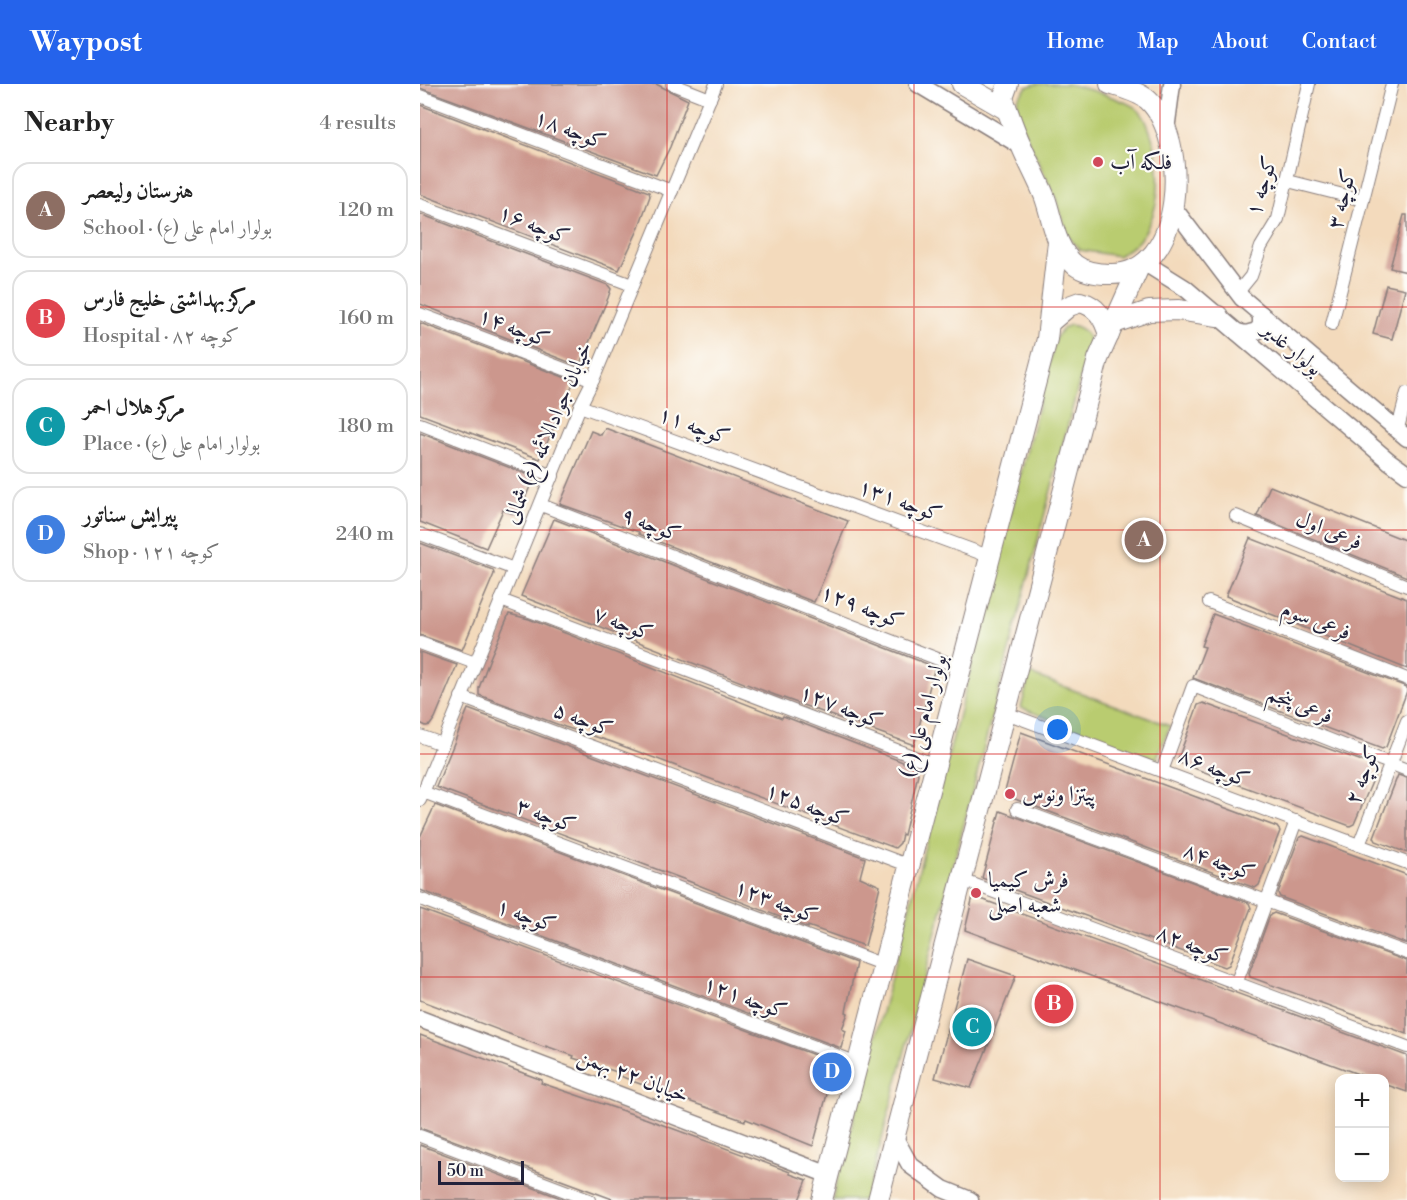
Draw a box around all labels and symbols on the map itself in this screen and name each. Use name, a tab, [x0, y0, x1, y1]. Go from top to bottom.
street label: کوچه ۱۸	[530, 104, 609, 157]
place label: فلکه آب	[1110, 148, 1172, 176]
street label: کوچه ۱	[1240, 153, 1285, 219]
marker: فلکه آب	[1091, 155, 1105, 169]
street label: کوچه ۳	[1322, 166, 1363, 232]
street label: کوچه ۱۶	[494, 199, 573, 252]
street label: کوچه ۱۴	[474, 302, 553, 355]
street label: بولوار غدیر	[1255, 315, 1328, 382]
street label: خیابان جوادالائمه (ع) شمالی	[497, 338, 602, 530]
street label: کوچه ۱۱	[654, 401, 733, 452]
street label: کوچه ۱۳۱	[854, 473, 945, 529]
street label: کوچه ۹	[617, 501, 684, 549]
street label: فرعی اول	[1292, 506, 1366, 556]
pin: A	[1124, 518, 1164, 562]
street label: کوچه ۱۲۹	[816, 579, 907, 636]
street label: فرعی سوم	[1276, 595, 1355, 651]
street label: کوچه ۷	[589, 600, 656, 648]
street label: بولوار امام علی (ع)	[894, 651, 958, 782]
street label: کوچه ۱۲۷	[795, 679, 886, 736]
street label: فرعی پنجم	[1261, 680, 1337, 736]
street label: کوچه ۵	[549, 696, 616, 744]
your location	[1043, 715, 1072, 744]
street label: کوچه ۸۶	[1174, 742, 1253, 795]
street label: کوچه ۲	[1339, 742, 1387, 809]
street label: کوچه ۱۲۵	[761, 777, 852, 834]
place label: پیتزا ونوس	[1022, 781, 1096, 809]
marker: پیتزا ونوس	[1003, 787, 1017, 801]
street label: کوچه ۳	[512, 792, 579, 840]
street label: کوچه ۸۴	[1179, 837, 1258, 888]
place label: فرش کیمیا شعبه اصلی	[988, 867, 1069, 921]
street label: کوچه ۱۲۳	[730, 874, 821, 931]
marker: فرش کیمیا شعبه اصلی	[969, 886, 983, 900]
street label: کوچه ۱	[492, 893, 559, 940]
street label: کوچه ۸۲	[1152, 919, 1231, 972]
street label: کوچه ۱۲۱	[699, 970, 790, 1026]
pin: B	[1034, 982, 1074, 1026]
pin: C	[952, 1004, 992, 1050]
street label: خیابان ۲۲ بهمن	[573, 1042, 692, 1110]
pin: D	[812, 1050, 852, 1094]
scale bar	[438, 1158, 524, 1186]

